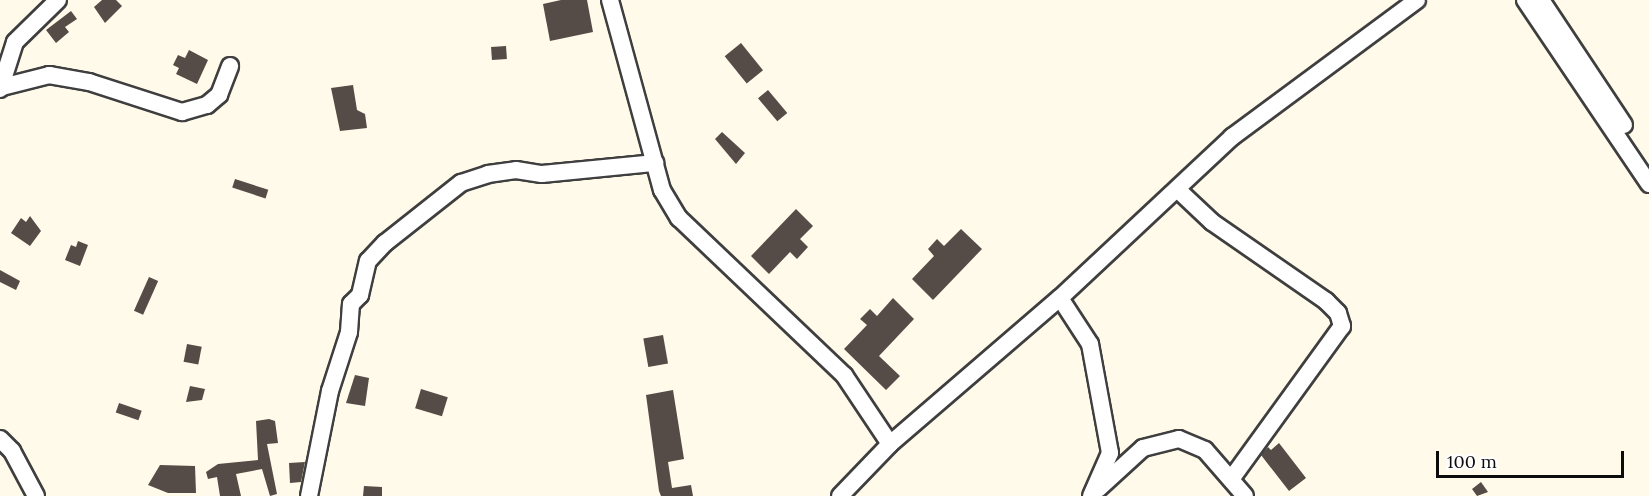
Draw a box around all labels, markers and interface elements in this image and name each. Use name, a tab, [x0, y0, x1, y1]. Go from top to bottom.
scale bar	[1439, 439, 1626, 477]
text: 100 m	[1447, 450, 1497, 473]

